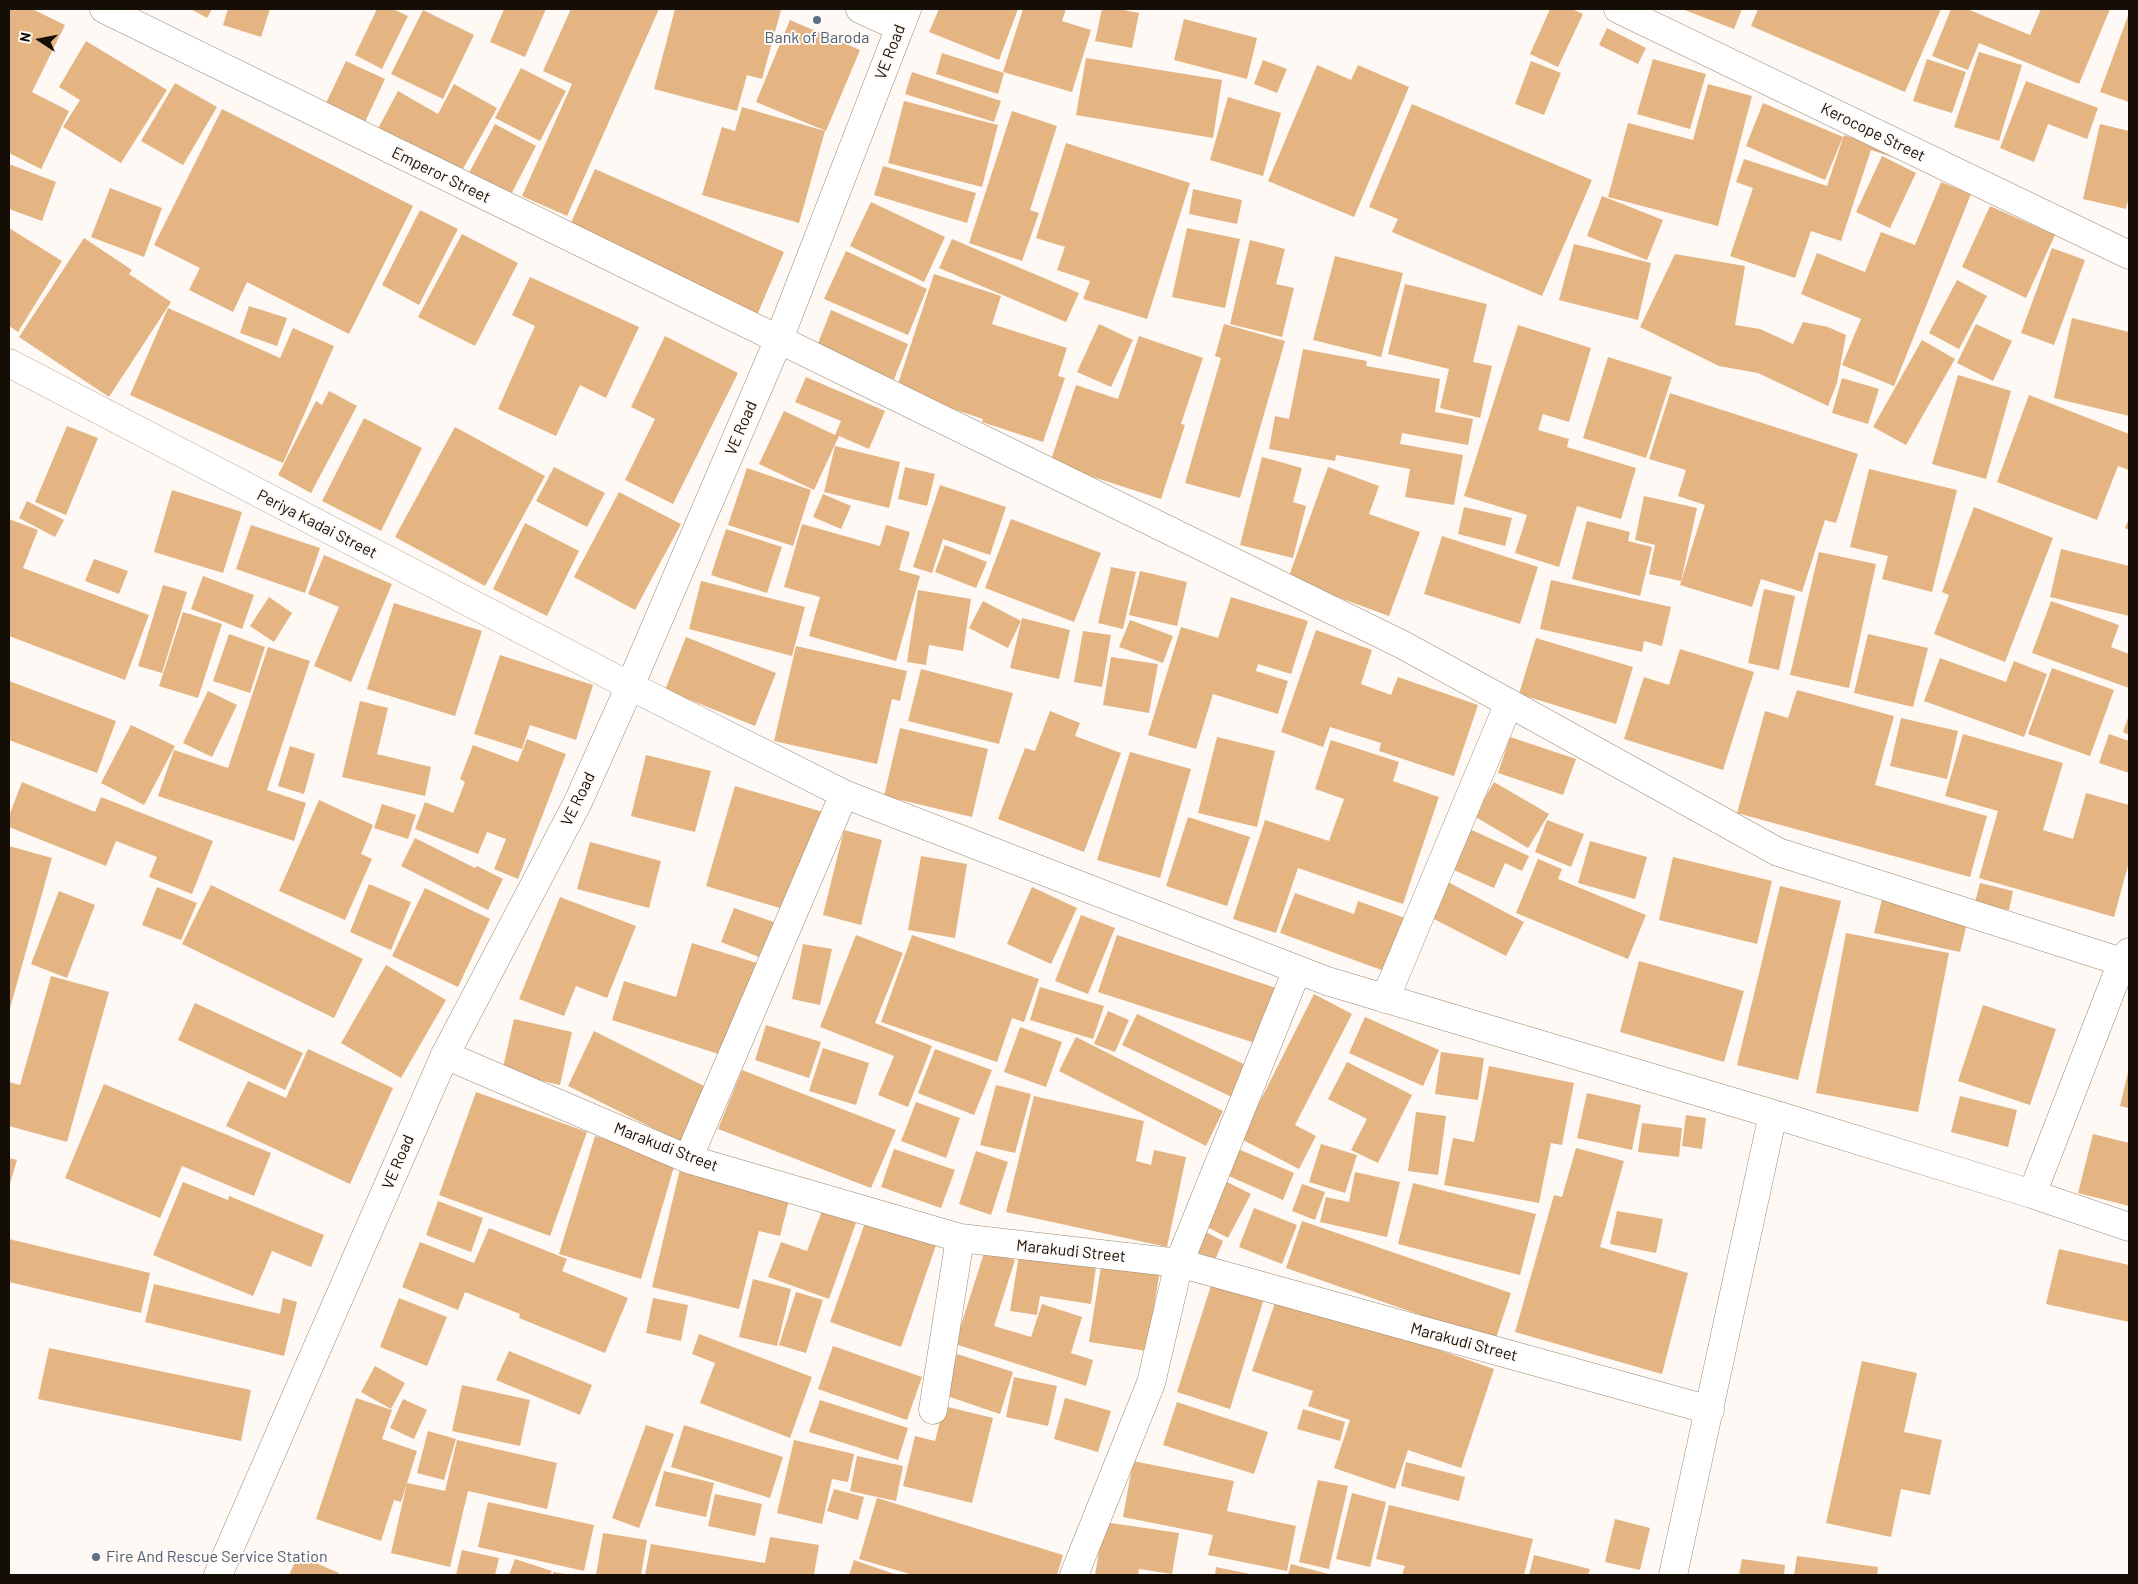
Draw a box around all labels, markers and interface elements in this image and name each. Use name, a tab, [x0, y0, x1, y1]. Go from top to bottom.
marker: Bank of Baroda	[811, 14, 823, 26]
north arrow	[15, 15, 65, 65]
street label: VE Road	[871, 22, 909, 82]
place label: Bank of Baroda	[765, 28, 869, 48]
text: N	[16, 31, 34, 43]
street label: Kerocope Street	[1818, 98, 1928, 166]
street label: Emperor Street	[389, 143, 493, 207]
street label: VE Road	[721, 398, 761, 458]
street label: Periya Kadai Street	[254, 485, 380, 563]
street label: VE Road	[557, 769, 599, 829]
street label: Marakudi Street	[611, 1118, 721, 1176]
street label: VE Road	[378, 1132, 418, 1192]
street label: Marakudi Street	[1015, 1236, 1127, 1266]
street label: Marakudi Street	[1408, 1319, 1520, 1365]
place label: Fire And Rescue Service Station	[106, 1547, 328, 1567]
marker: Fire And Rescue Service Station	[90, 1551, 102, 1563]

